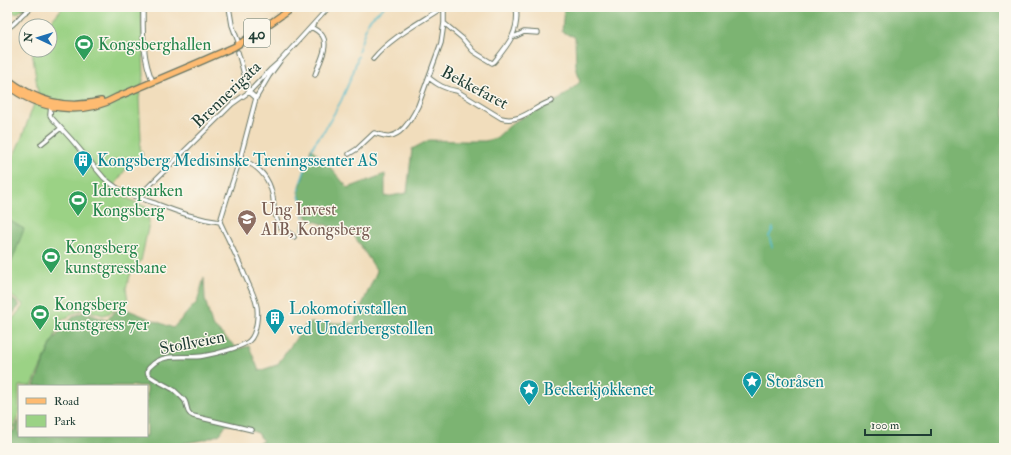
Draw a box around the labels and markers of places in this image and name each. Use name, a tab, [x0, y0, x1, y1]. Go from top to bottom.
sports icon: Kongsberghallen	[73, 33, 95, 61]
place label: Kongsberghallen	[98, 34, 211, 55]
building icon: Kongsberg Medisinske Treningssenter AS	[72, 149, 94, 177]
place label: Kongsberg Medisinske Treningssenter AS	[97, 150, 378, 171]
place label: Idrettsparken Kongsberg	[92, 180, 183, 221]
sports icon: Idrettsparken Kongsberg	[67, 189, 89, 217]
place label: Ung Invest AIB, Kongsberg	[260, 199, 371, 240]
school or university icon: Ung Invest AIB, Kongsberg	[236, 208, 258, 236]
place label: Kongsberg kunstgressbane	[65, 237, 167, 278]
sports icon: Kongsberg kunstgressbane	[40, 246, 62, 274]
place label: Kongsberg kunstgress 7er	[54, 294, 150, 335]
place label: Lokomotivstallen ved Underbergstollen	[288, 298, 434, 339]
sports icon: Kongsberg kunstgress 7er	[29, 303, 51, 331]
building icon: Lokomotivstallen ved Underbergstollen	[264, 307, 286, 335]
place icon: Storåsen	[741, 370, 763, 398]
place label: Storåsen	[766, 371, 824, 392]
place icon: Beckerkjøkkenet	[518, 378, 540, 406]
place label: Beckerkjøkkenet	[543, 379, 654, 400]

